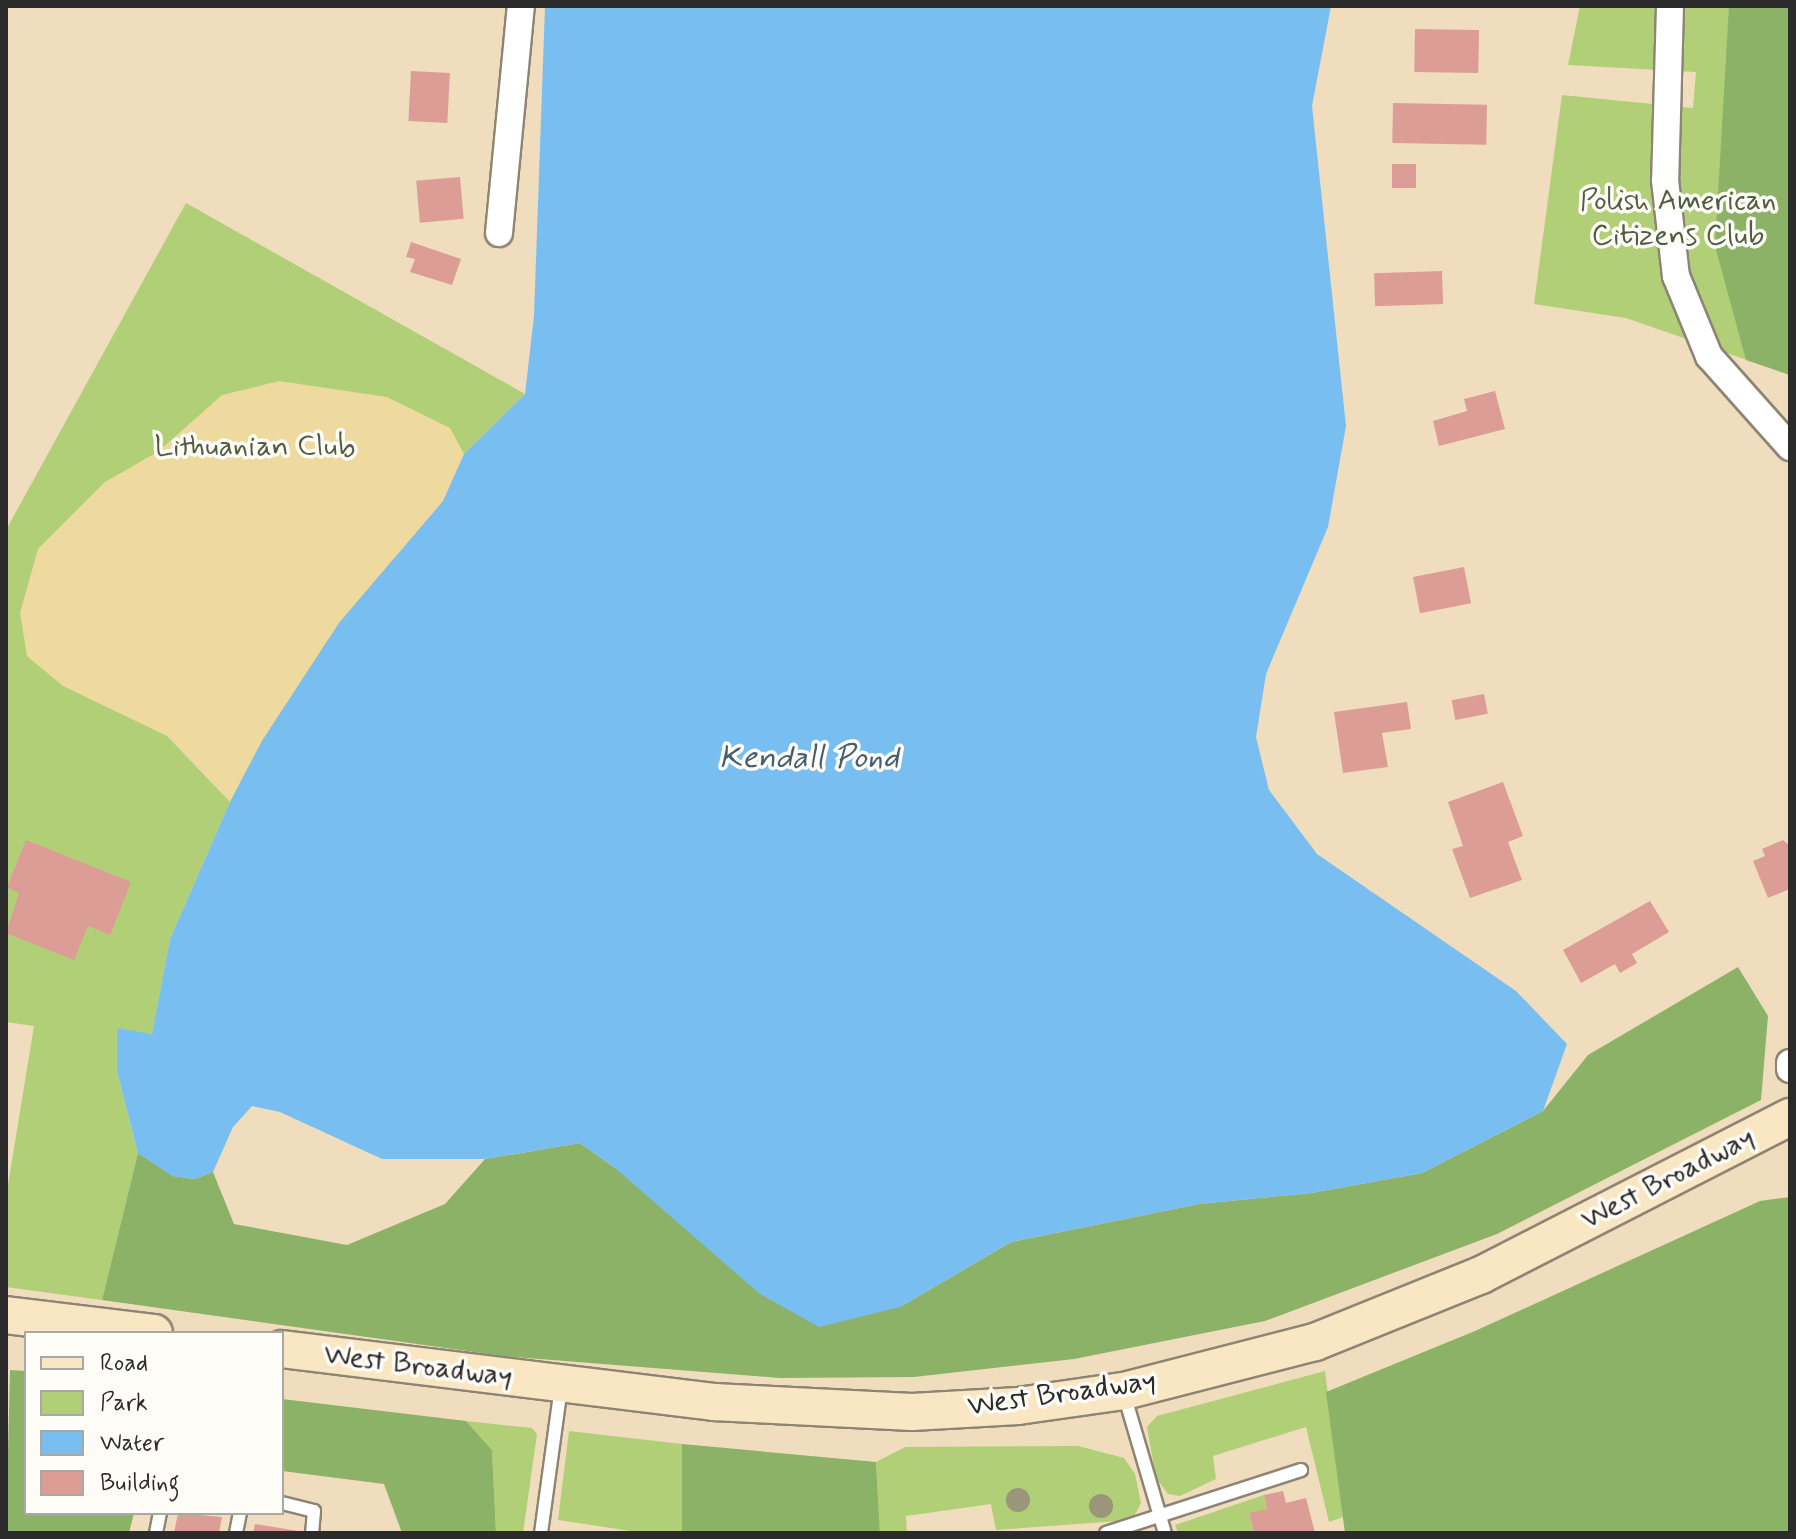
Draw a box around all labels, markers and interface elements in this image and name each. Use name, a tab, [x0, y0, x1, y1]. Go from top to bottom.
park label: Polish American Citizens Club	[1580, 183, 1776, 254]
park label: Lithuanian Club	[154, 429, 356, 465]
water label: Kendall Pond	[721, 739, 897, 777]
street label: West Broadway	[1575, 1120, 1761, 1238]
legend	[24, 1331, 284, 1515]
street label: West Broadway	[322, 1337, 514, 1395]
text: Road	[100, 1348, 148, 1379]
street label: West Broadway	[966, 1363, 1158, 1425]
text: Park	[100, 1388, 148, 1419]
text: Water	[100, 1428, 164, 1459]
text: Building	[100, 1468, 180, 1499]

